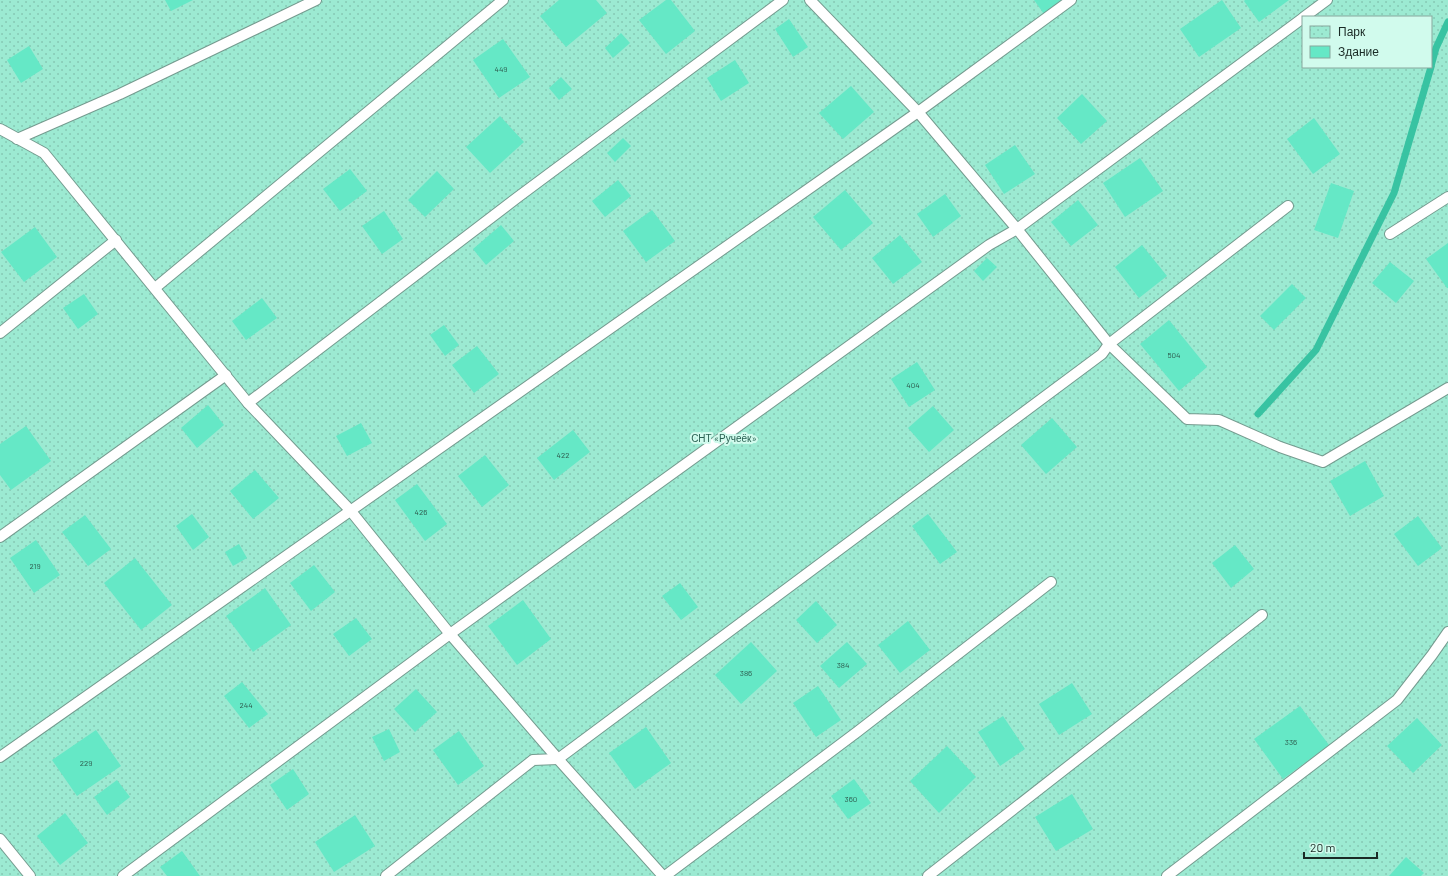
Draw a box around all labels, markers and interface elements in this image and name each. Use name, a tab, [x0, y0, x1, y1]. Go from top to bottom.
legend	[1302, 16, 1432, 68]
text: Парк	[1338, 24, 1366, 39]
text: Здание	[1338, 44, 1379, 59]
house number: 449	[495, 64, 507, 74]
house number: 504	[1167, 350, 1181, 360]
house number: 404	[906, 380, 920, 390]
park label: СНТ «Ручеёк»	[691, 432, 757, 444]
house number: 422	[557, 450, 569, 460]
house number: 426	[415, 507, 427, 517]
house number: 219	[29, 561, 41, 571]
house number: 384	[837, 660, 849, 670]
house number: 386	[740, 668, 752, 678]
house number: 244	[239, 700, 253, 710]
house number: 336	[1285, 737, 1297, 747]
house number: 229	[80, 758, 92, 768]
house number: 360	[845, 794, 857, 804]
scale bar	[1304, 834, 1377, 860]
text: 20 m	[1310, 840, 1336, 854]

